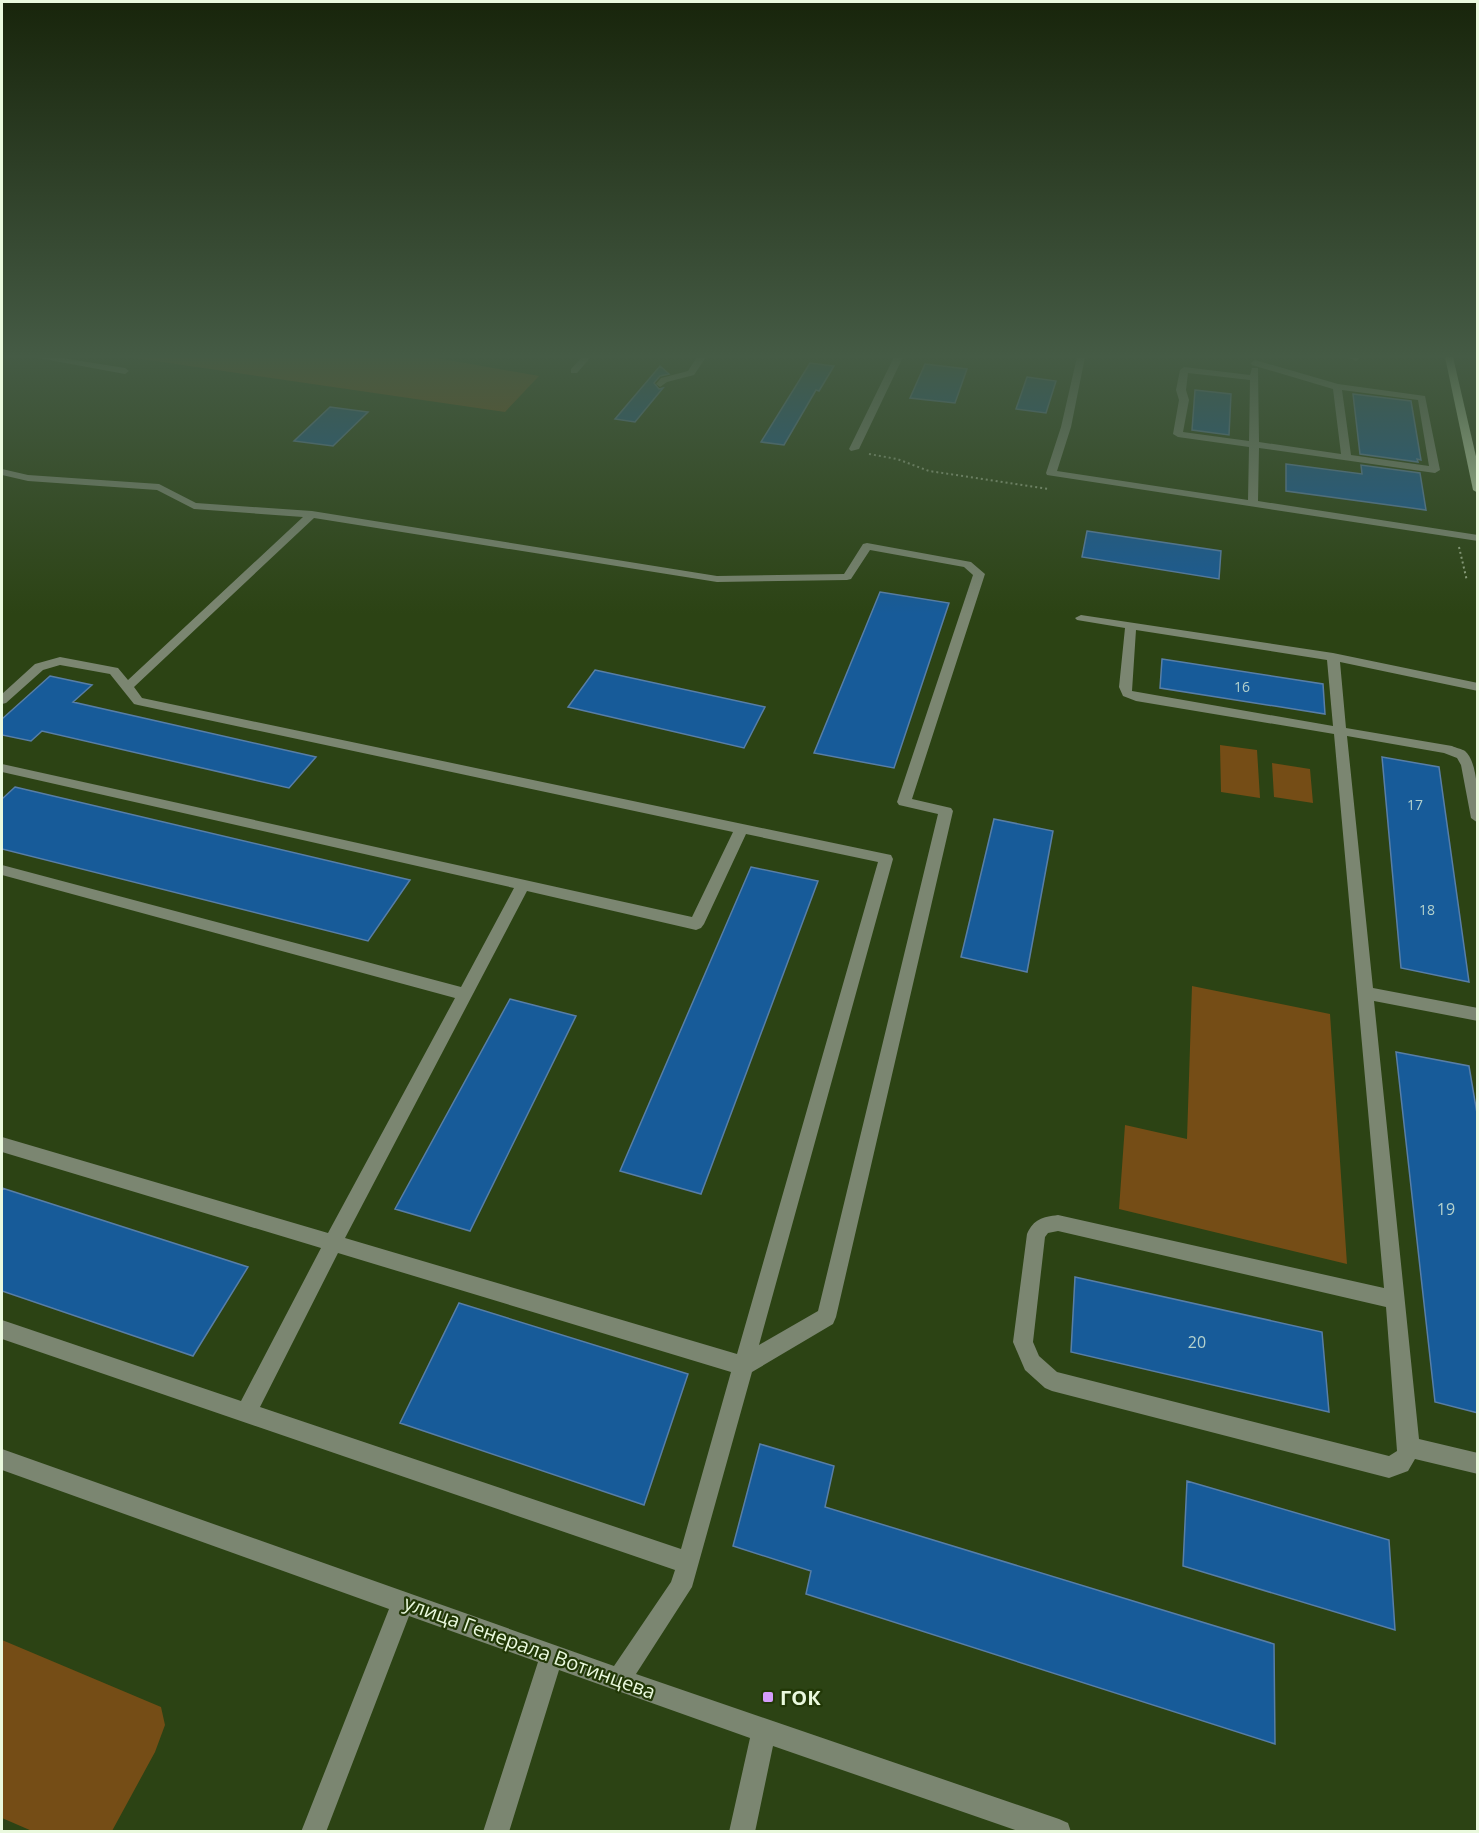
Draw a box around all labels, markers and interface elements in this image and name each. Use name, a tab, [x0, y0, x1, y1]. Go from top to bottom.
house number: 16	[1234, 677, 1250, 696]
house number: 17	[1407, 795, 1423, 814]
house number: 18	[1419, 900, 1435, 919]
house number: 19	[1437, 1198, 1455, 1220]
house number: 20	[1188, 1331, 1206, 1353]
street label: улица Генерала Вотинцева	[401, 1589, 659, 1705]
place label: ГОК	[780, 1684, 821, 1711]
marker: ГОК	[761, 1690, 775, 1704]

